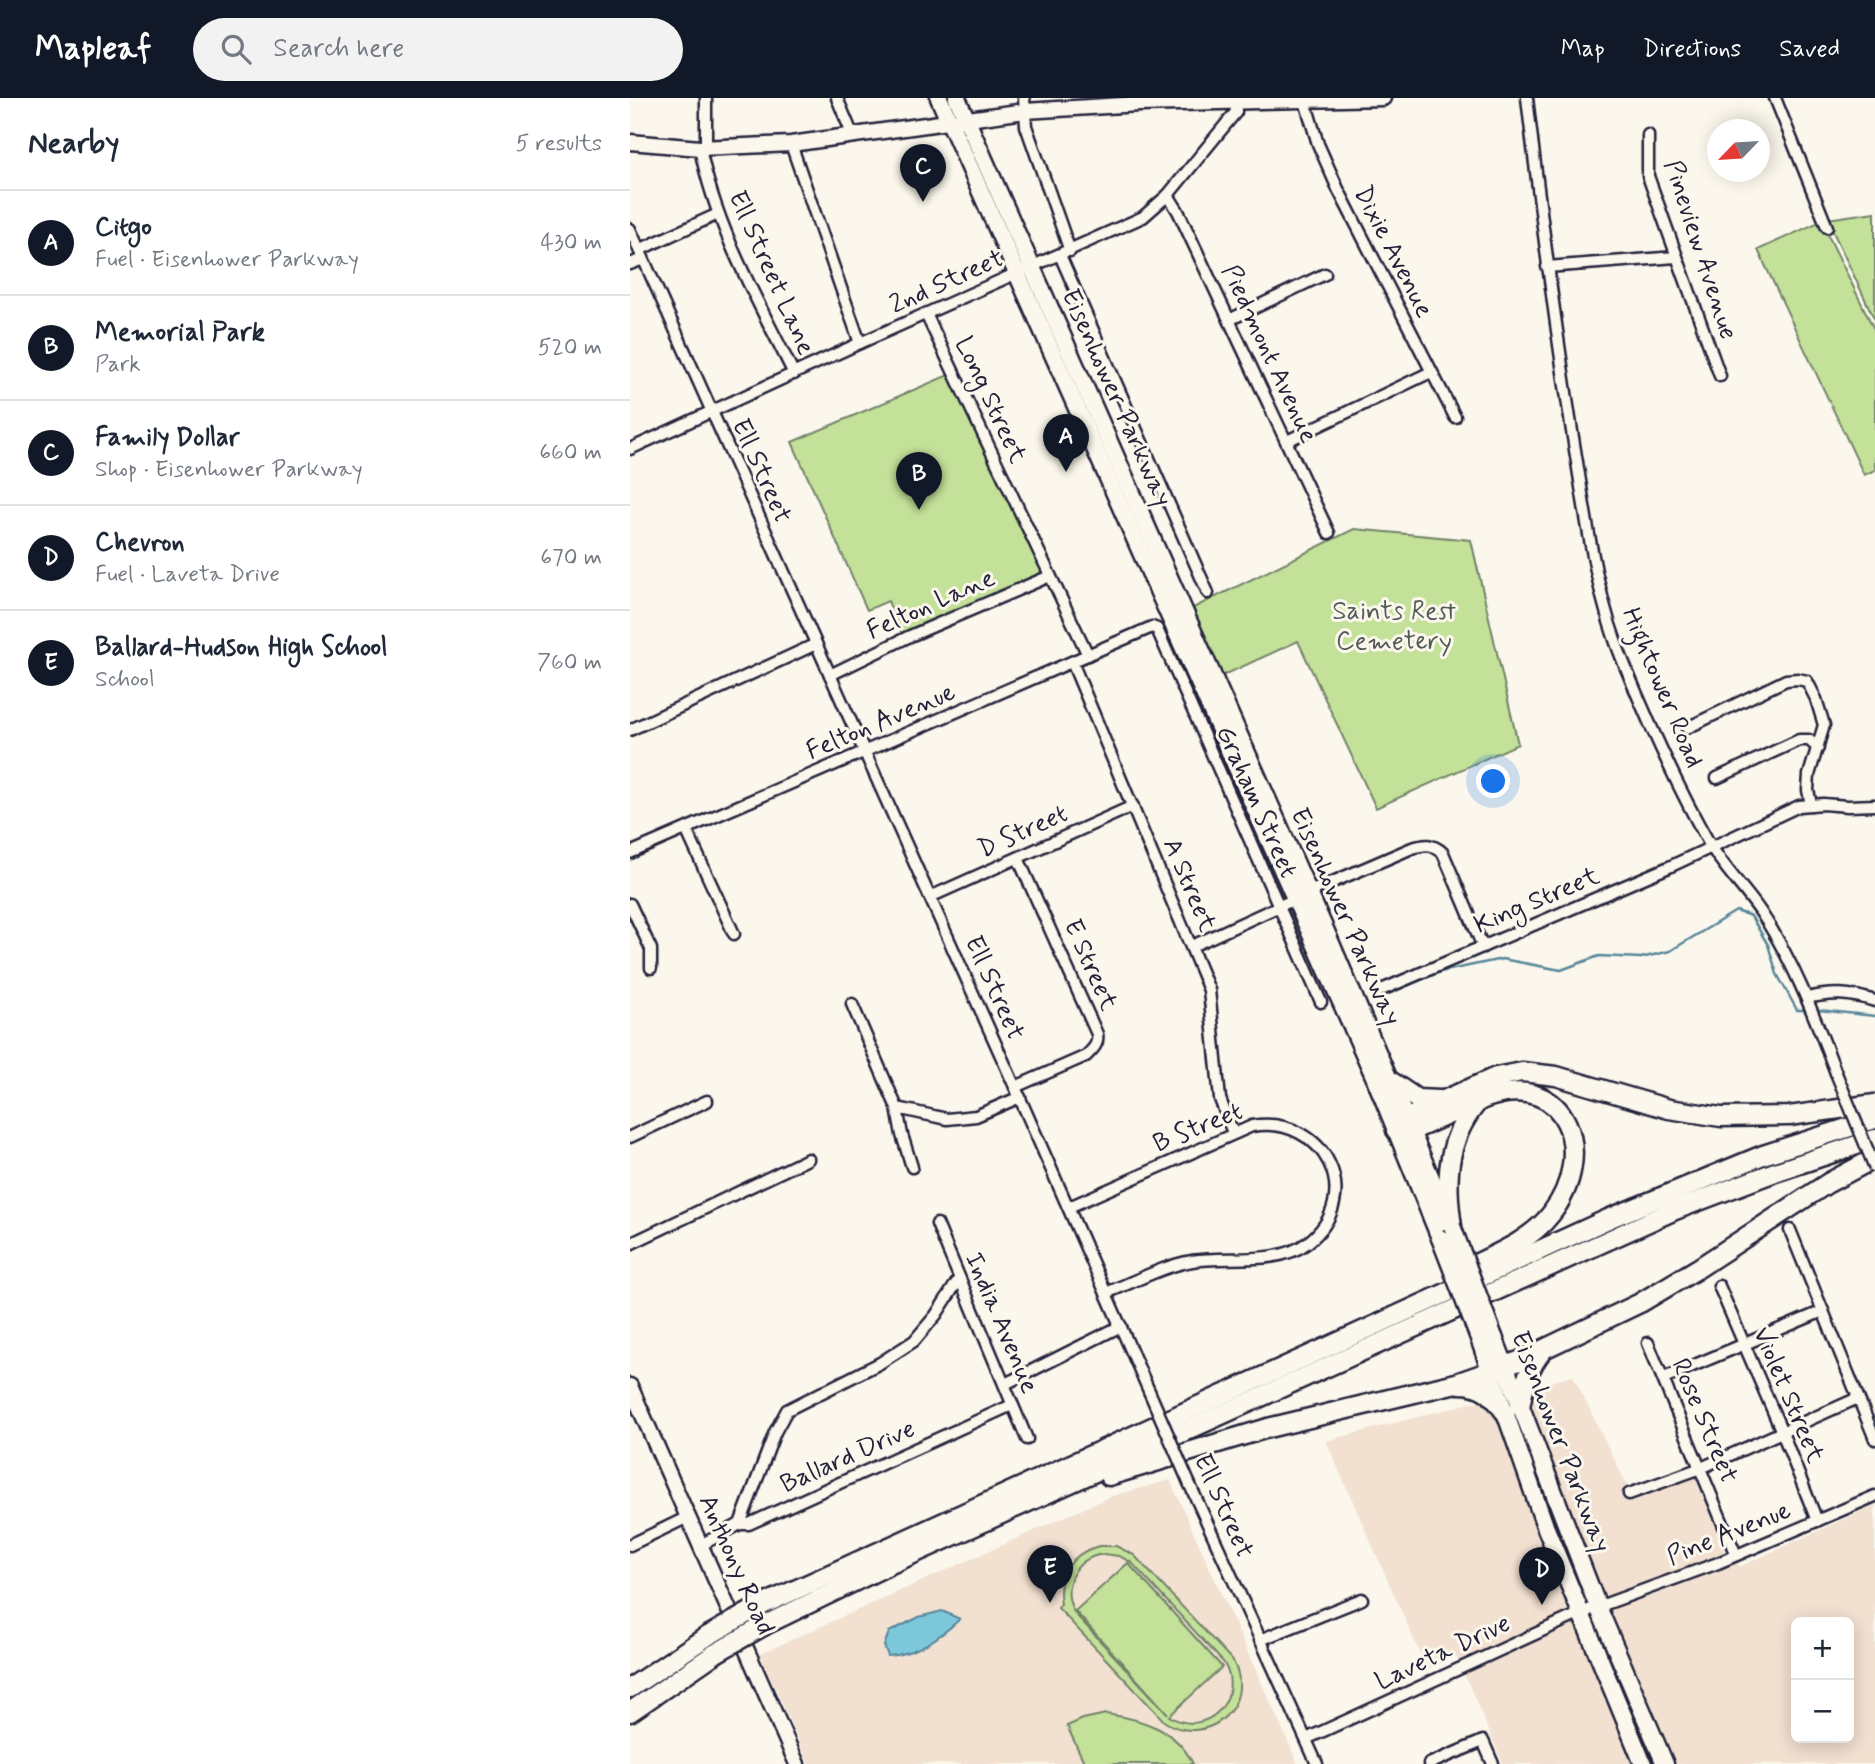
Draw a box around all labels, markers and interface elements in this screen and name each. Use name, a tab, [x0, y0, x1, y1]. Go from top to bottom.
search box	[193, 18, 683, 81]
text: Mapleaf	[35, 27, 151, 71]
icon: search	[217, 30, 255, 68]
text: Search here	[273, 32, 404, 66]
text: Map	[1561, 34, 1605, 65]
text: Directions	[1643, 34, 1741, 65]
text: Saved	[1779, 34, 1840, 65]
north arrow	[1707, 119, 1770, 182]
text: Nearby	[28, 124, 119, 163]
text: 5 results	[516, 129, 602, 159]
pin: C	[900, 144, 946, 202]
street label: Pineview Avenue	[1655, 156, 1745, 344]
street label: Dixie Avenue	[1345, 180, 1441, 324]
street label: Ell Street Lane	[720, 185, 823, 361]
text: Citgo	[95, 211, 152, 245]
text: A	[43, 228, 59, 258]
text: 430 m	[541, 228, 602, 258]
street label: 2nd Street	[884, 242, 1010, 322]
text: Fuel · Eisenhower Parkway	[95, 245, 359, 275]
street label: Piedmont Avenue	[1213, 259, 1325, 449]
street label: Eisenhower Parkway	[1053, 284, 1179, 512]
text: Memorial Park	[95, 316, 265, 350]
street label: Long Street	[944, 331, 1034, 470]
text: B	[44, 333, 58, 363]
text: 520 m	[538, 333, 602, 363]
text: Park	[95, 350, 141, 380]
street label: Ell Street	[723, 413, 799, 529]
pin: A	[1043, 414, 1089, 472]
text: Family Dollar	[95, 421, 240, 455]
text: C	[43, 438, 59, 468]
text: 660 m	[539, 438, 602, 468]
pin: B	[896, 452, 942, 510]
text: Shop · Eisenhower Parkway	[95, 455, 363, 485]
text: Chevron	[95, 526, 185, 560]
text: D	[43, 543, 59, 573]
text: 670 m	[540, 543, 602, 573]
text: Fuel · Laveta Drive	[95, 560, 280, 590]
street label: Felton Lane	[862, 562, 1001, 648]
park label: Saints Rest Cemetery	[1332, 595, 1456, 659]
street label: Hightower Road	[1610, 603, 1711, 774]
text: Ballard-Hudson High School	[95, 631, 387, 665]
text: E	[44, 648, 58, 678]
text: 760 m	[537, 648, 602, 678]
text: School	[95, 665, 155, 695]
street label: Felton Avenue	[801, 675, 961, 769]
street label: Graham Street	[1207, 720, 1305, 884]
your location	[1476, 764, 1510, 798]
street label: D Street	[973, 797, 1073, 867]
street label: Eisenhower Parkway	[1282, 803, 1408, 1031]
street label: A Street	[1154, 833, 1224, 937]
street label: King Street	[1469, 859, 1606, 944]
street label: E Street	[1055, 914, 1125, 1016]
street label: Ell Street	[956, 930, 1032, 1046]
street label: B Street	[1148, 1095, 1248, 1161]
street label: India Avenue	[956, 1247, 1046, 1399]
street label: Violet Street	[1744, 1322, 1832, 1468]
street label: Eisenhower Parkway	[1502, 1326, 1618, 1558]
street label: Rose Street	[1662, 1353, 1746, 1489]
street label: Ballard Drive	[775, 1412, 921, 1502]
street label: Ell Street	[1185, 1448, 1261, 1564]
street label: Anthony Road	[690, 1490, 782, 1640]
street label: Pine Avenue	[1662, 1494, 1796, 1574]
pin: E	[1027, 1545, 1073, 1603]
pin: D	[1519, 1547, 1565, 1605]
street label: Laveta Drive	[1370, 1607, 1516, 1699]
map controls	[1791, 1617, 1854, 1743]
button: +	[1791, 1617, 1854, 1680]
button: −	[1791, 1680, 1854, 1743]

